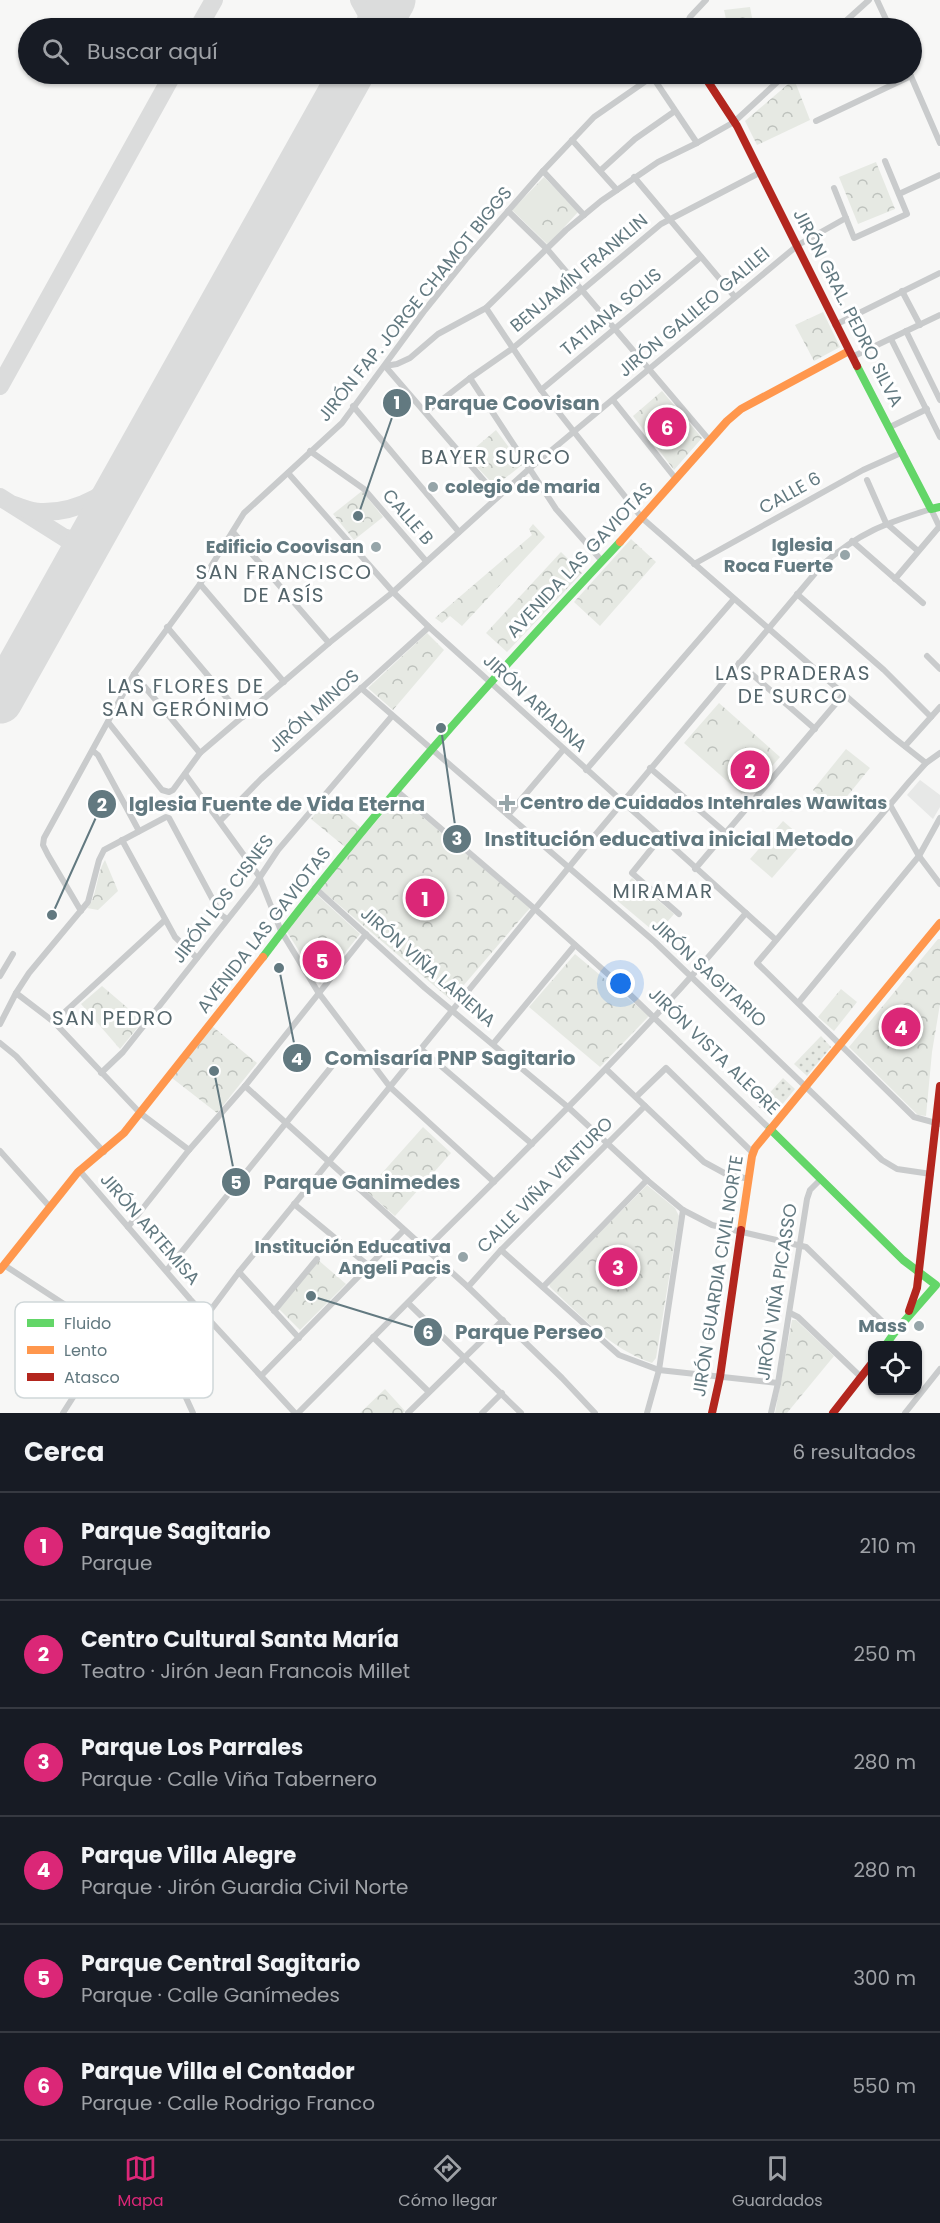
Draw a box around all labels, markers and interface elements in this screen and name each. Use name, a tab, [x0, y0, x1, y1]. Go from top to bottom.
search box	[18, 18, 922, 84]
icon: search	[39, 35, 72, 68]
text: Buscar aquí	[87, 36, 218, 67]
street label: JIRÓN FAP. JORGE CHAMOT BIGGS	[312, 181, 518, 427]
street label: JIRÓN GRAL. PEDRO SILVA	[788, 204, 909, 411]
street label: BENJAMÍN FRANKLIN	[505, 208, 653, 338]
street label: JIRÓN GALILEO GALILEI	[613, 241, 775, 382]
street label: TATIANA SOLIS	[555, 262, 667, 361]
callout: Parque Coovisan	[382, 384, 612, 422]
text: Parque Coovisan	[424, 389, 600, 417]
text: 1	[394, 390, 400, 415]
pin: 6	[648, 404, 686, 450]
district label: BAYER SURCO	[421, 443, 571, 471]
street label: CALLE 6	[754, 465, 825, 520]
place label: colegio de maria	[445, 474, 600, 499]
street label: AVENIDA LAS GAVIOTAS	[501, 476, 659, 643]
marker: colegio de maria	[426, 480, 440, 494]
street label: CALLE B	[377, 483, 440, 550]
place label: Iglesia Roca Fuerte	[724, 532, 833, 578]
place label: Edificio Coovisan	[206, 534, 364, 559]
marker: Edificio Coovisan	[369, 540, 383, 554]
marker: Iglesia Roca Fuerte	[838, 548, 852, 562]
district label: SAN FRANCISCO DE ASÍS	[195, 558, 373, 609]
street label: JIRÓN ARIADNA	[478, 648, 593, 757]
district label: LAS PRADERAS DE SURCO	[715, 659, 871, 710]
street label: JIRÓN MINOS	[263, 663, 364, 758]
district label: LAS FLORES DE SAN GERÓNIMO	[102, 672, 270, 723]
pin: 2	[730, 748, 770, 792]
callout: Iglesia Fuente de Vida Eterna	[87, 785, 437, 823]
text: Iglesia Fuente de Vida Eterna	[129, 790, 425, 818]
place label: Centro de Cuidados Intehrales Wawitas	[520, 790, 887, 815]
text: 2	[97, 792, 107, 817]
marker: Centro de Cuidados Intehrales Wawitas	[498, 794, 516, 812]
callout: Institución educativa inicial Metodo	[442, 820, 865, 858]
text: Institución educativa inicial Metodo	[485, 825, 854, 853]
text: 3	[452, 826, 462, 851]
street label: JIRÓN LOS CISNES	[166, 829, 279, 968]
street label: AVENIDA LAS GAVIOTAS	[191, 841, 337, 1018]
pin: 1	[406, 876, 444, 920]
district label: MIRAMAR	[612, 877, 714, 905]
street label: JIRÓN VIÑA LARIENA	[355, 901, 501, 1032]
street label: JIRÓN SAGITARIO	[646, 913, 772, 1033]
pin: 5	[302, 938, 342, 982]
your location	[606, 969, 635, 998]
street label: JIRÓN VISTA ALEGRE	[643, 981, 786, 1120]
district label: SAN PEDRO	[52, 1004, 174, 1032]
pin: 4	[882, 1004, 920, 1050]
callout: Comisaría PNP Sagitario	[282, 1039, 587, 1077]
text: Comisaría PNP Sagitario	[324, 1044, 576, 1072]
text: 4	[291, 1046, 303, 1071]
street label: CALLE VIÑA VENTURO	[471, 1111, 618, 1258]
street label: JIRÓN GUARDIA CIVIL NORTE	[686, 1153, 749, 1398]
callout: Parque Ganimedes	[221, 1163, 472, 1201]
street label: JIRÓN ARTEMISA	[95, 1167, 206, 1290]
text: Parque Ganimedes	[264, 1168, 461, 1196]
text: 5	[230, 1170, 242, 1195]
street label: JIRÓN VIÑA PICASSO	[750, 1202, 803, 1382]
place label: Institución Educativa Angeli Pacis	[255, 1234, 451, 1280]
pin: 3	[598, 1244, 638, 1290]
marker: Institución Educativa Angeli Pacis	[456, 1250, 470, 1264]
legend	[15, 1302, 213, 1398]
text: Fluido	[64, 1312, 111, 1335]
callout: Parque Perseo	[413, 1313, 615, 1351]
place label: Mass	[858, 1313, 907, 1338]
text: Parque Perseo	[455, 1318, 603, 1346]
marker: Mass	[912, 1319, 926, 1333]
text: 6	[422, 1320, 434, 1345]
text: Lento	[64, 1339, 107, 1362]
map controls	[868, 1341, 922, 1395]
button: locate	[868, 1341, 922, 1395]
text: Atasco	[64, 1366, 120, 1389]
text: Cerca	[24, 1434, 104, 1470]
text: 6 resultados	[792, 1438, 916, 1466]
text: Parque Sagitario	[81, 1516, 271, 1547]
text: 1	[40, 1532, 47, 1560]
text: 210 m	[860, 1532, 916, 1560]
text: Parque	[81, 1549, 152, 1577]
text: Centro Cultural Santa María	[81, 1624, 399, 1655]
text: 2	[38, 1640, 49, 1668]
text: 250 m	[853, 1640, 916, 1668]
text: Teatro · Jirón Jean Francois Millet	[81, 1657, 410, 1685]
text: Parque Los Parrales	[81, 1732, 303, 1763]
text: 3	[37, 1748, 50, 1776]
text: 280 m	[853, 1748, 916, 1776]
text: Parque · Calle Viña Tabernero	[81, 1765, 377, 1793]
text: Parque Villa Alegre	[81, 1840, 296, 1871]
text: 4	[37, 1856, 50, 1884]
text: 280 m	[853, 1856, 916, 1884]
text: Parque · Jirón Guardia Civil Norte	[81, 1873, 409, 1901]
text: Parque Central Sagitario	[81, 1948, 360, 1979]
text: 5	[37, 1964, 50, 1992]
text: 300 m	[853, 1964, 916, 1992]
text: Parque · Calle Ganímedes	[81, 1981, 340, 2009]
text: Parque Villa el Contador	[81, 2056, 355, 2087]
text: 6	[37, 2072, 50, 2100]
text: 550 m	[852, 2072, 916, 2100]
text: Parque · Calle Rodrigo Franco	[81, 2089, 375, 2117]
tab: Mapa	[117, 2152, 164, 2213]
tab: Cómo llegar	[398, 2152, 497, 2213]
tab: Guardados	[732, 2152, 823, 2213]

